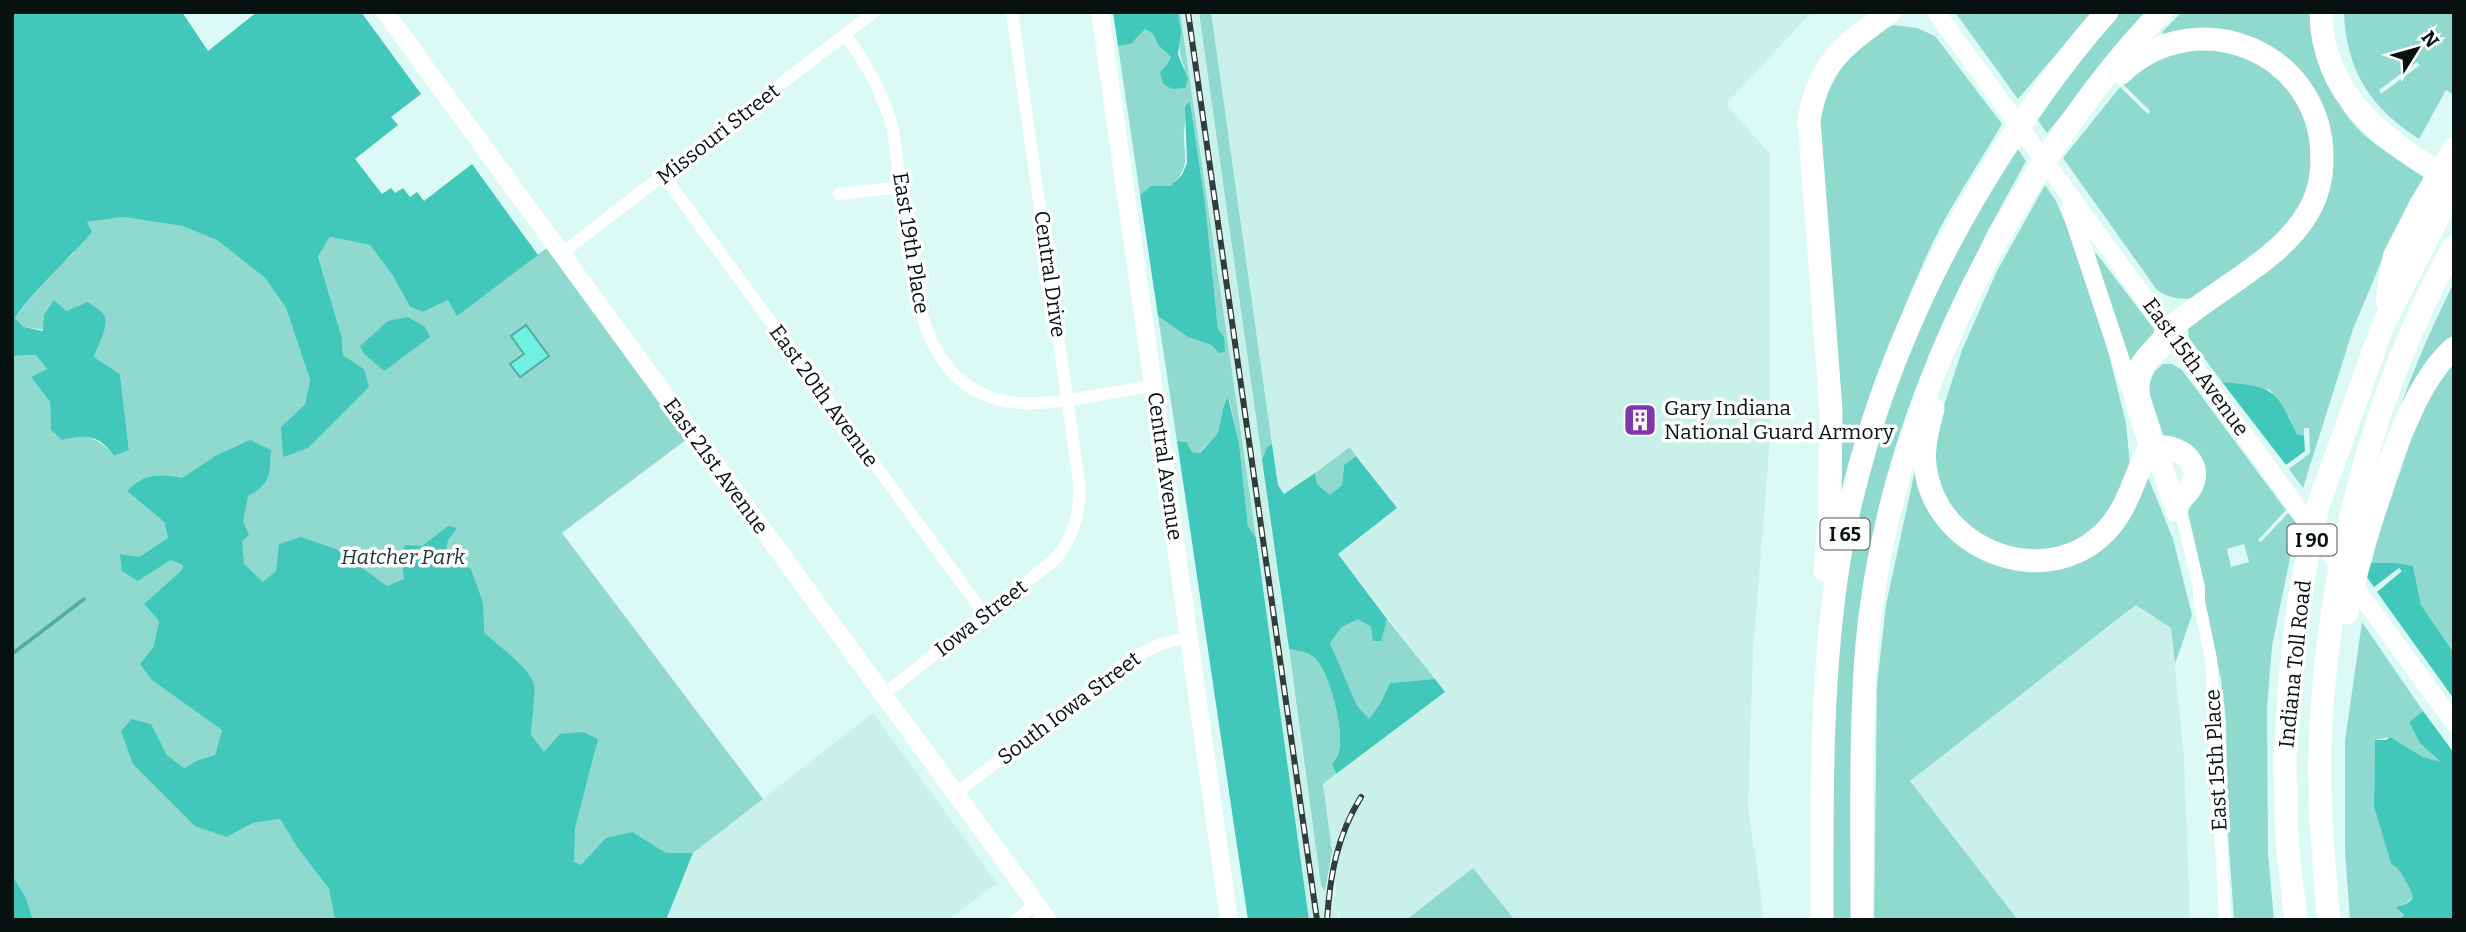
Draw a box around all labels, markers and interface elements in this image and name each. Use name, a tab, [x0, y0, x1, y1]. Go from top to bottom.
north arrow	[2382, 14, 2452, 84]
text: N	[2417, 26, 2444, 52]
street label: Missouri Street	[651, 78, 785, 190]
street label: East 19th Place	[887, 170, 935, 316]
street label: Central Drive	[1028, 209, 1072, 339]
street label: East 15th Avenue	[2137, 293, 2255, 441]
street label: East 20th Avenue	[764, 320, 884, 472]
street label: Central Avenue	[1142, 390, 1188, 542]
street label: East 21st Avenue	[658, 393, 774, 539]
place label: Gary Indiana National Guard Armory	[1664, 395, 1895, 445]
building icon: Gary Indiana National Guard Armory	[1621, 401, 1659, 439]
road number: I 65	[1820, 519, 1870, 550]
road number: I 90	[2288, 524, 2336, 555]
park label: Hatcher Park	[341, 544, 466, 570]
street label: Iowa Street	[930, 574, 1033, 662]
street label: Indiana Toll Road	[2273, 579, 2317, 749]
street label: South Iowa Street	[992, 646, 1146, 770]
street label: East 15th Place	[2199, 689, 2233, 831]

